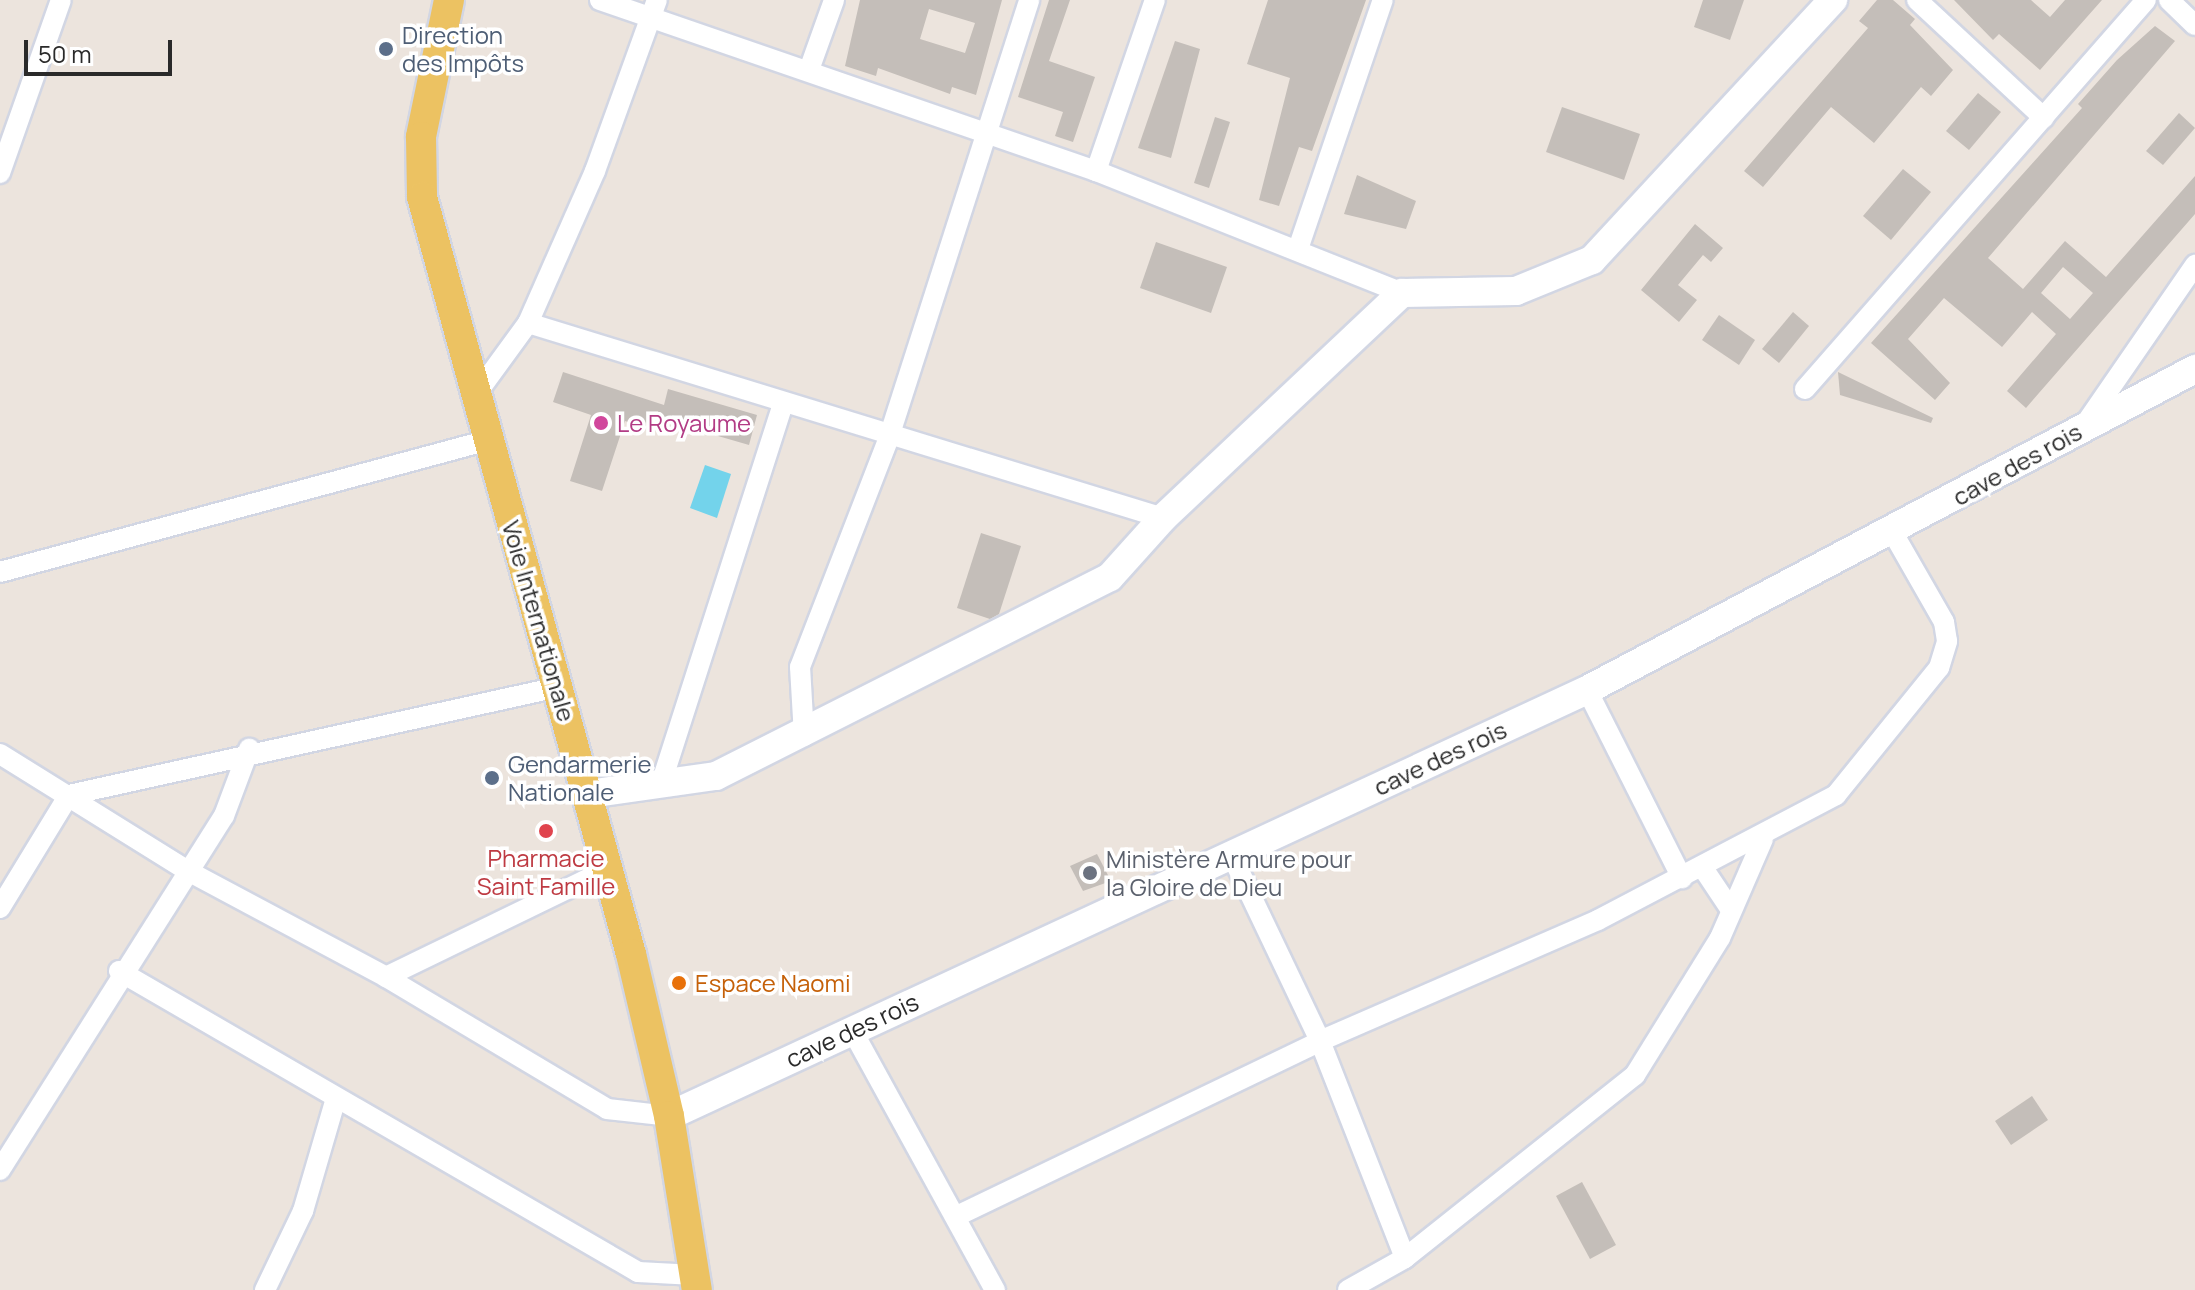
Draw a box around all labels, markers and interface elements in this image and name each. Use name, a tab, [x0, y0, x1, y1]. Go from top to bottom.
place label: Direction des Impôts	[402, 21, 524, 77]
scale bar	[28, 24, 176, 74]
text: 50 m	[38, 37, 92, 70]
marker: Direction des Impôts	[377, 40, 395, 58]
place label: Le Royaume	[617, 409, 751, 437]
marker: Le Royaume	[592, 414, 610, 432]
street label: cave des rois	[1947, 417, 2087, 511]
street label: Voie Internationale	[497, 517, 581, 725]
street label: cave des rois	[1369, 715, 1511, 801]
place label: Gendarmerie Nationale	[508, 750, 652, 806]
marker: Gendarmerie Nationale	[483, 769, 501, 787]
marker: Pharmacie Saint Famille	[537, 822, 555, 840]
place label: Pharmacie Saint Famille	[477, 844, 615, 900]
place label: Ministère Armure pour la Gloire de Dieu	[1106, 845, 1352, 901]
marker: Ministère Armure pour la Gloire de Dieu	[1081, 864, 1099, 882]
place label: Espace Naomi	[695, 969, 850, 997]
marker: Espace Naomi	[670, 974, 688, 992]
street label: cave des rois	[781, 987, 923, 1073]

